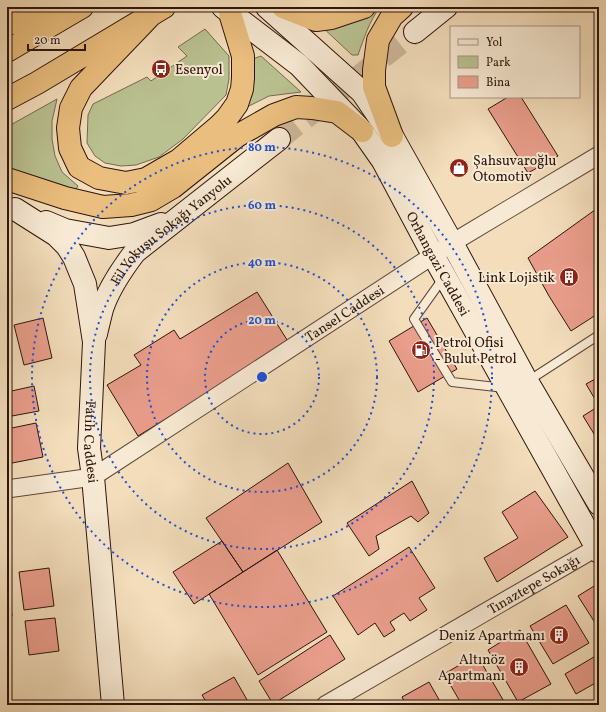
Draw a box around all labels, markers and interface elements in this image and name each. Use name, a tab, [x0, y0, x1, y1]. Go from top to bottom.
scale bar	[28, 26, 85, 52]
legend	[450, 26, 580, 98]
text: 20 m	[34, 33, 61, 49]
text: Yol	[486, 35, 503, 51]
text: Park	[486, 55, 511, 71]
bus stop icon: Esenyol	[150, 58, 172, 80]
place label: Esenyol	[175, 61, 223, 80]
text: Bina	[486, 75, 510, 91]
text: 80 m	[248, 140, 276, 156]
place label: Şahsuvaroğlu Otomotiv	[473, 152, 557, 187]
shop icon: Şahsuvaroğlu Otomotiv	[448, 157, 470, 179]
street label: Fil Yokuşu Sokağı Yanyolu	[107, 171, 237, 289]
text: 60 m	[248, 198, 276, 214]
street label: Orhangazi Caddesi	[401, 209, 473, 320]
text: 40 m	[248, 255, 277, 271]
building icon: Link Lojistik	[558, 266, 580, 288]
place label: Link Lojistik	[478, 269, 555, 288]
street label: Tansel Caddesi	[302, 282, 389, 347]
text: 20 m	[248, 313, 276, 329]
place label: Petrol Ofisi - Bulut Petrol	[435, 334, 517, 369]
fuel station icon: Petrol Ofisi - Bulut Petrol	[410, 339, 432, 361]
centre of rings	[255, 370, 269, 384]
street label: Fatih Caddesi	[78, 400, 102, 484]
street label: Tınaztepe Sokağı	[485, 551, 584, 620]
building icon: Deniz Apartmanı	[548, 624, 570, 646]
place label: Deniz Apartmanı	[439, 627, 545, 646]
place label: Altınöz Apartmanı	[438, 651, 505, 686]
building icon: Altınöz Apartmanı	[508, 656, 530, 678]

